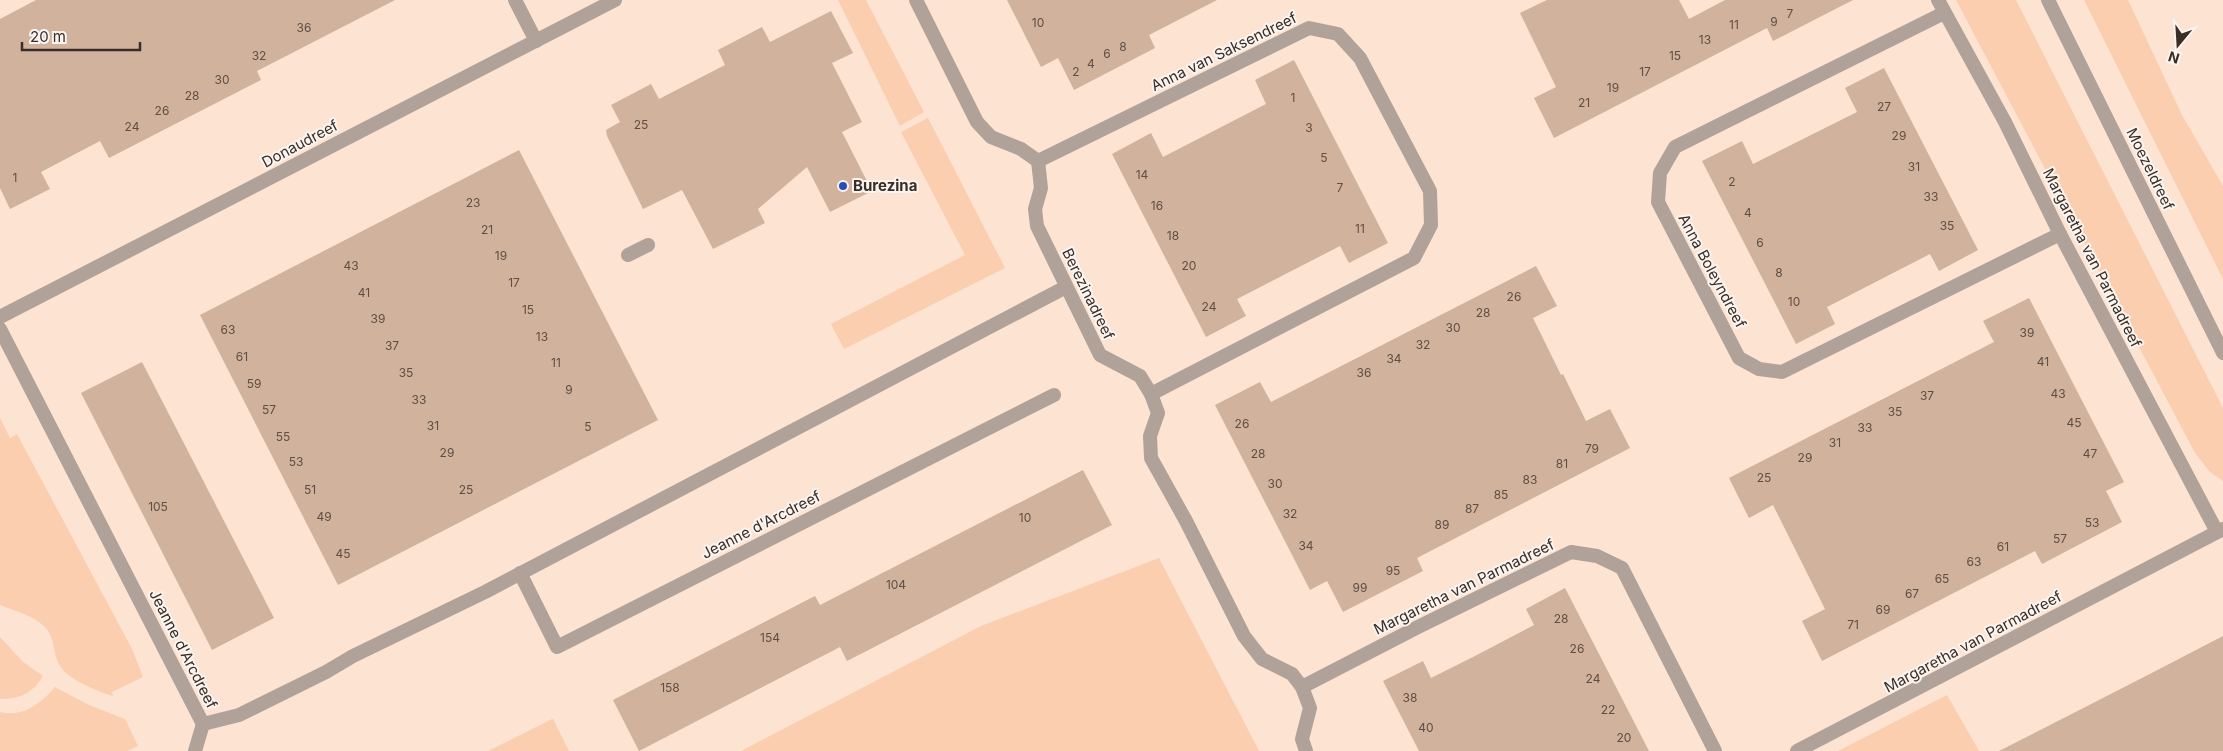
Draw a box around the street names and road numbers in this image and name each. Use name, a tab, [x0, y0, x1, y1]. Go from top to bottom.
street label: Anna van Saksendreef	[1148, 8, 1300, 95]
street label: Donaudreef	[258, 115, 342, 172]
street label: Moezeldreef	[2122, 125, 2179, 213]
street label: Margaretha van Parmadreef	[2039, 165, 2146, 351]
street label: Anna Boleyndreef	[1674, 210, 1751, 331]
street label: Berezinadreef	[1058, 245, 1119, 343]
street label: Jeanne d'Arcdreef	[698, 486, 824, 563]
street label: Margaretha van Parmadreef	[1370, 534, 1558, 639]
street label: Jeanne d'Arcdreef	[145, 586, 222, 712]
street label: Margaretha van Parmadreef	[1881, 586, 2065, 697]

